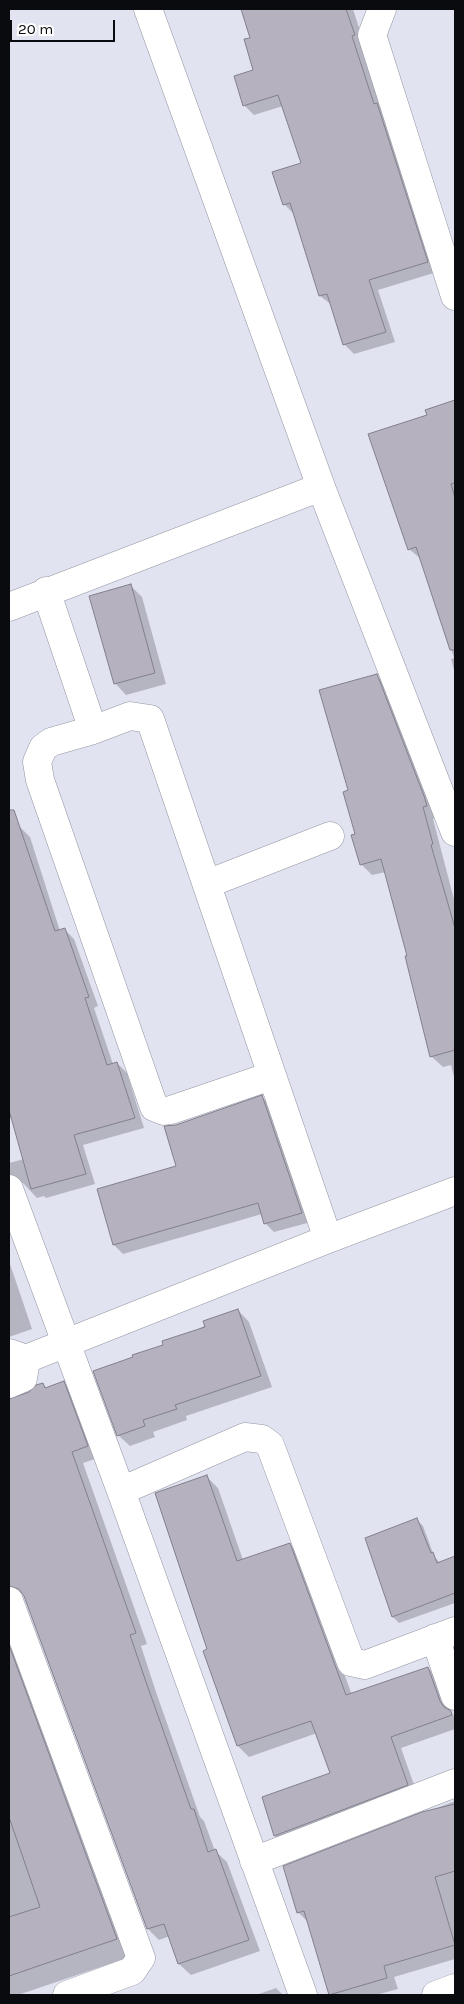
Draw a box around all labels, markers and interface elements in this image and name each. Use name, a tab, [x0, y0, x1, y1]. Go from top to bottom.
scale bar	[12, 10, 118, 42]
text: 20 m	[18, 20, 53, 38]

